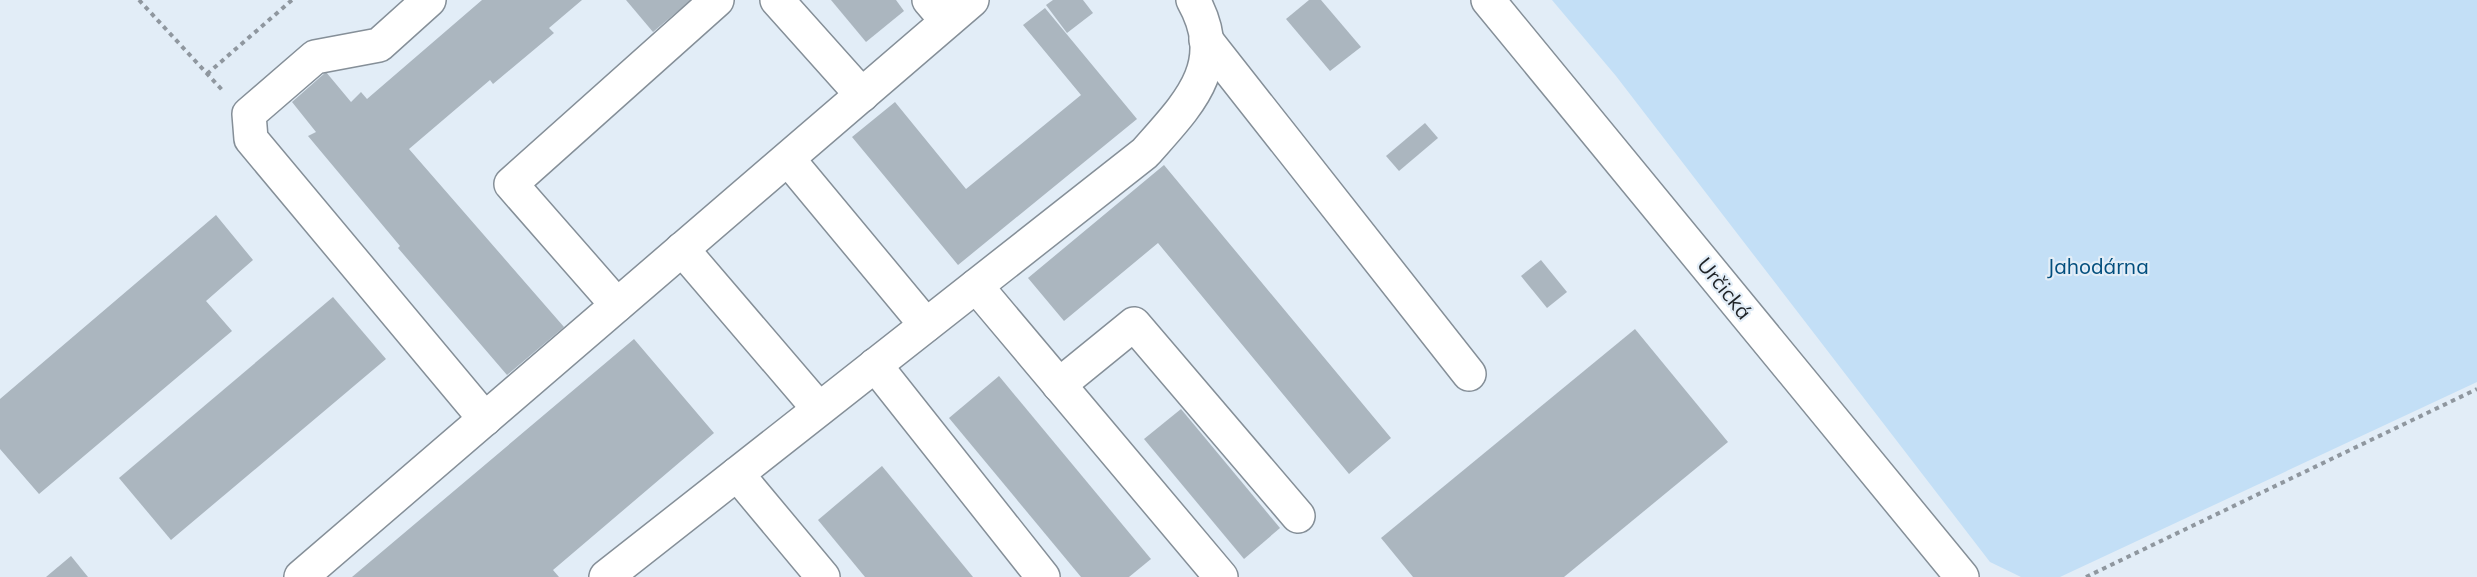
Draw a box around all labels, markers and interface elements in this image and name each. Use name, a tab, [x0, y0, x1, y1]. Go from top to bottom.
street label: Určická	[1692, 252, 1758, 324]
park label: Jahodárna	[2047, 253, 2149, 279]

